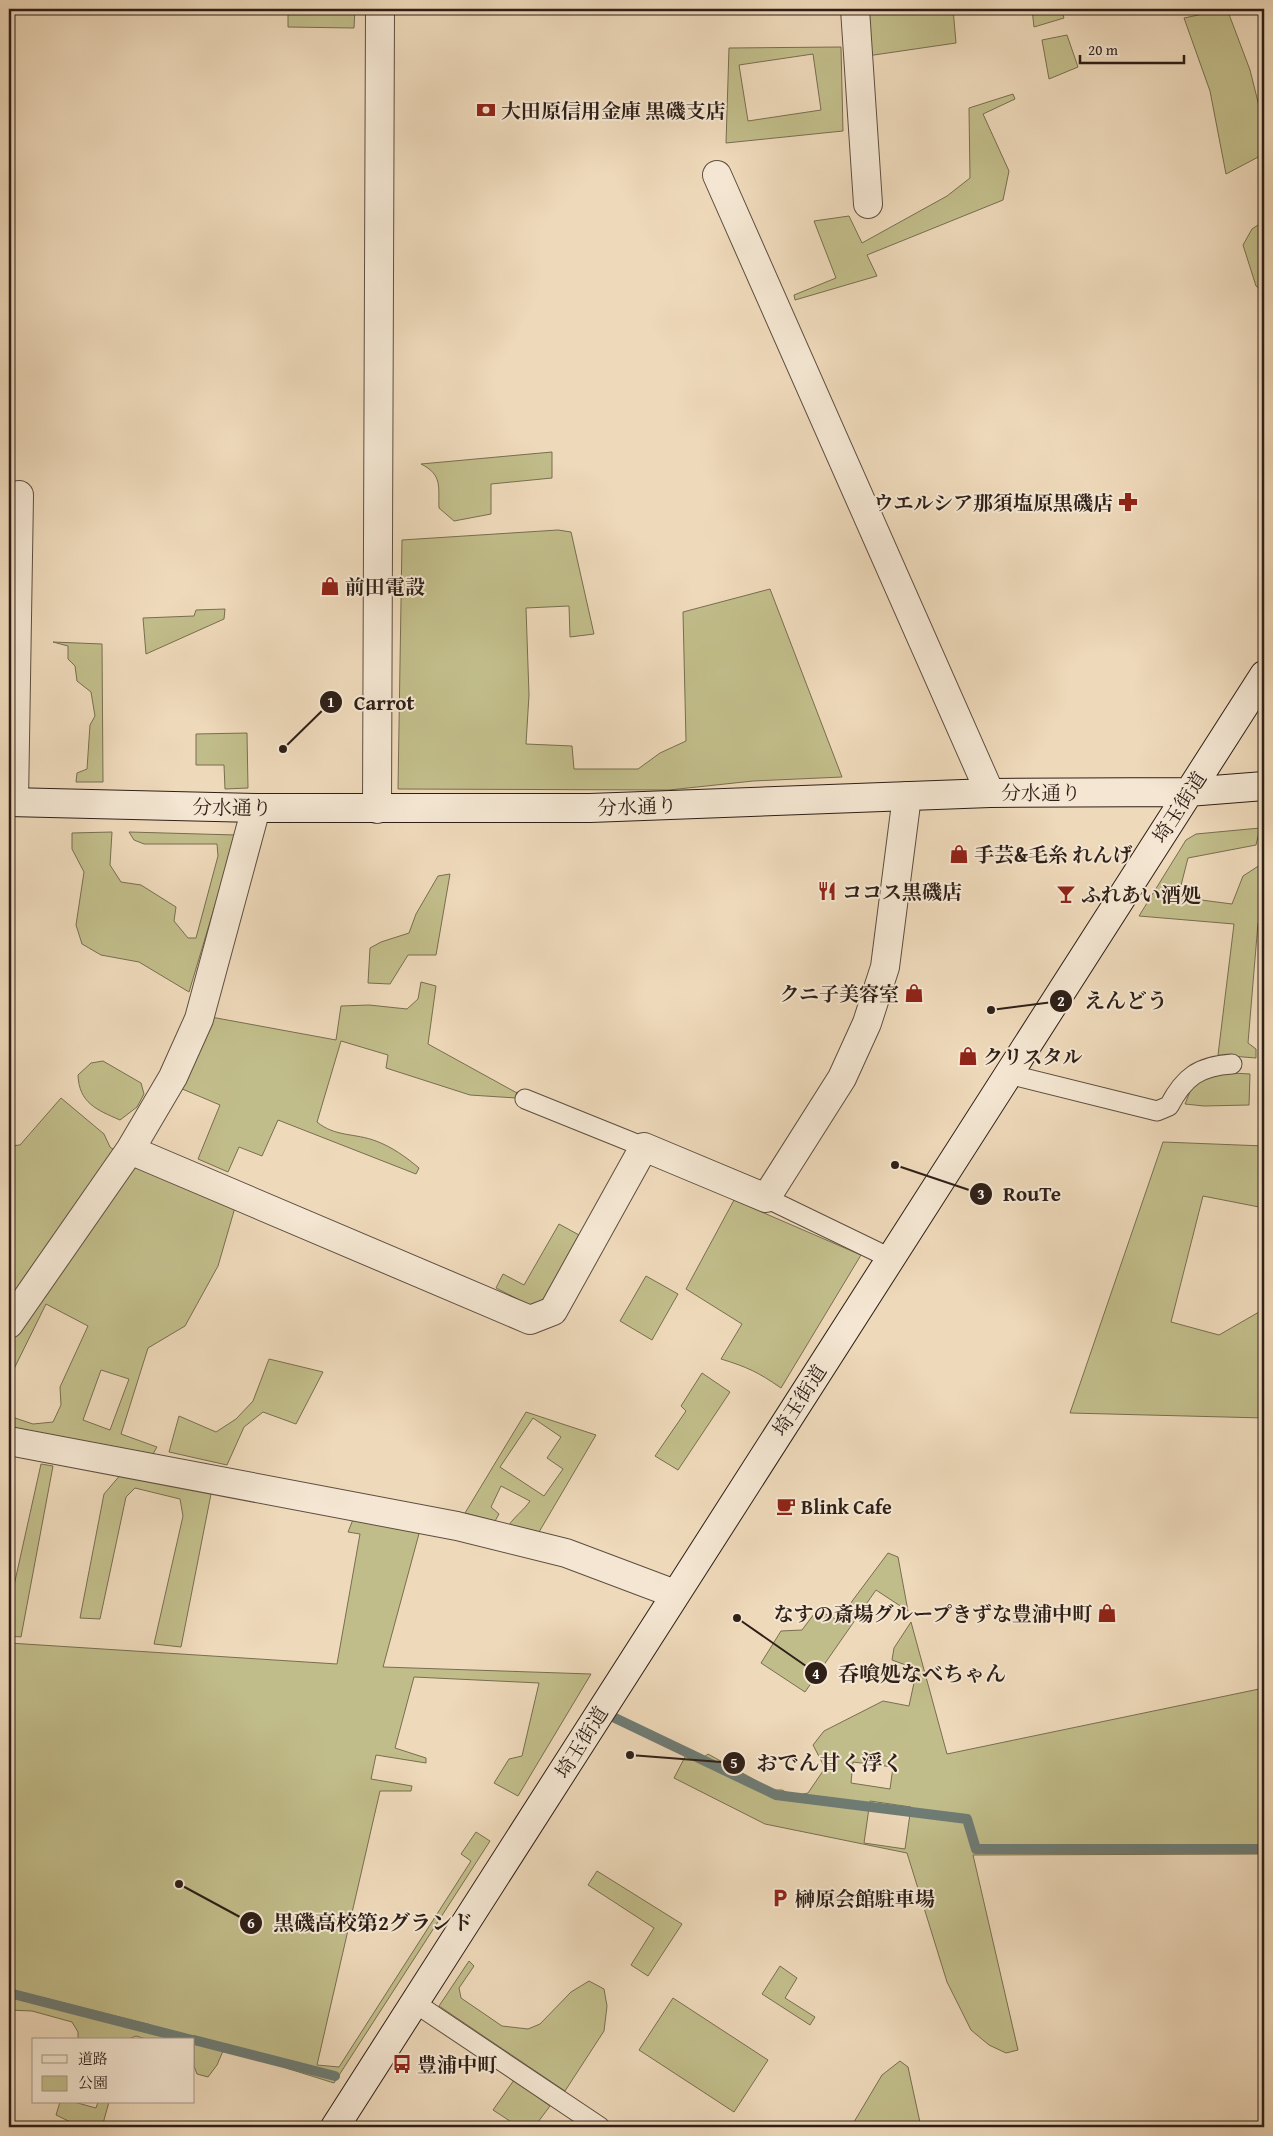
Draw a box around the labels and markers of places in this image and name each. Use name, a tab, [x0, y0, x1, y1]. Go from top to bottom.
place label: 大田原信用金庫 黒磯支店	[501, 96, 725, 125]
bank icon: 大田原信用金庫 黒磯支店	[475, 99, 497, 121]
place label: ウエルシア那須塩原黒磯店	[874, 488, 1113, 517]
pharmacy icon: ウエルシア那須塩原黒磯店	[1117, 491, 1139, 513]
place label: 前田電設	[345, 572, 425, 601]
shop icon: 前田電設	[319, 575, 341, 597]
callout: Carrot	[319, 684, 425, 720]
place label: 手芸&毛糸 れんげ	[974, 840, 1132, 869]
shop icon: 手芸&毛糸 れんげ	[948, 843, 970, 865]
place label: ココス黒磯店	[842, 877, 962, 906]
restaurant icon: ココス黒磯店	[816, 880, 838, 902]
place label: ふれあい酒処	[1081, 880, 1201, 909]
bar icon: ふれあい酒処	[1055, 883, 1077, 905]
place label: クニ子美容室	[779, 979, 899, 1008]
shop icon: クニ子美容室	[903, 982, 925, 1004]
callout: えんどう	[1049, 983, 1178, 1019]
place label: クリスタル	[983, 1042, 1083, 1071]
shop icon: クリスタル	[957, 1045, 979, 1067]
callout: RouTe	[968, 1176, 1071, 1212]
place label: Blink Cafe	[801, 1492, 892, 1521]
cafe icon: Blink Cafe	[775, 1495, 797, 1517]
place label: なすの斎場グループきずな豊浦中町	[774, 1599, 1093, 1628]
shop icon: なすの斎場グループきずな豊浦中町	[1096, 1602, 1118, 1624]
callout: 呑喰処なべちゃん	[803, 1655, 1016, 1691]
callout: おでん甘く浮く	[721, 1745, 913, 1781]
place label: 榊原会館駐車場	[795, 1884, 935, 1913]
parking icon: 榊原会館駐車場	[769, 1887, 791, 1909]
callout: 黒磯高校第2グランド	[238, 1905, 483, 1941]
place label: 豊浦中町	[417, 2050, 498, 2079]
bus stop icon: 豊浦中町	[391, 2053, 413, 2075]

